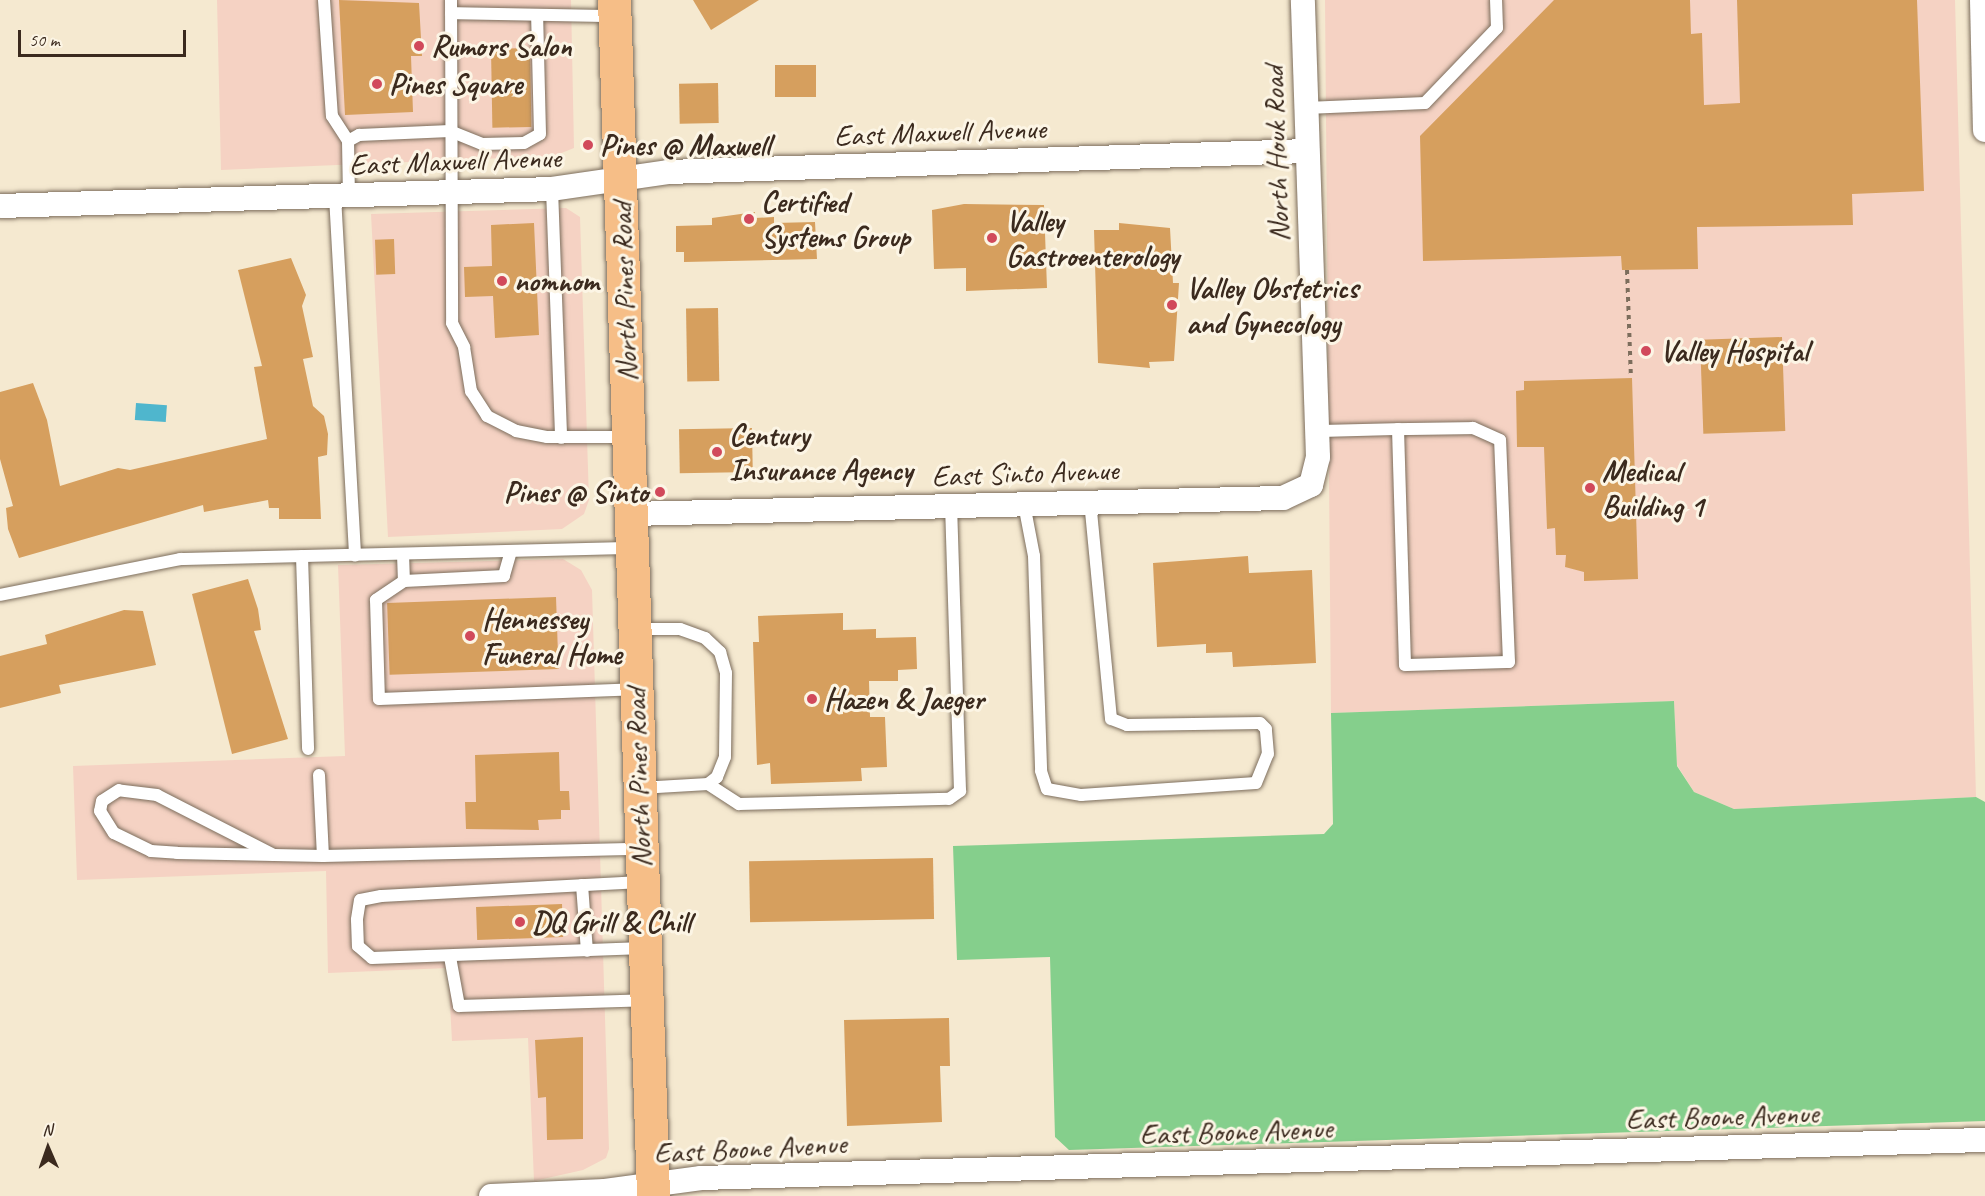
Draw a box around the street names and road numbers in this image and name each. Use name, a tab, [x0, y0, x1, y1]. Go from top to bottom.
street label: North Houk Road	[1255, 65, 1297, 243]
street label: East Maxwell Avenue	[833, 110, 1047, 154]
street label: East Maxwell Avenue	[348, 139, 562, 183]
street label: North Pines Road	[603, 201, 645, 383]
street label: East Sinto Avenue	[931, 452, 1119, 494]
street label: North Pines Road	[617, 687, 659, 869]
street label: East Boone Avenue	[1625, 1095, 1819, 1137]
street label: East Boone Avenue	[1139, 1110, 1333, 1152]
street label: East Boone Avenue	[653, 1125, 847, 1171]

